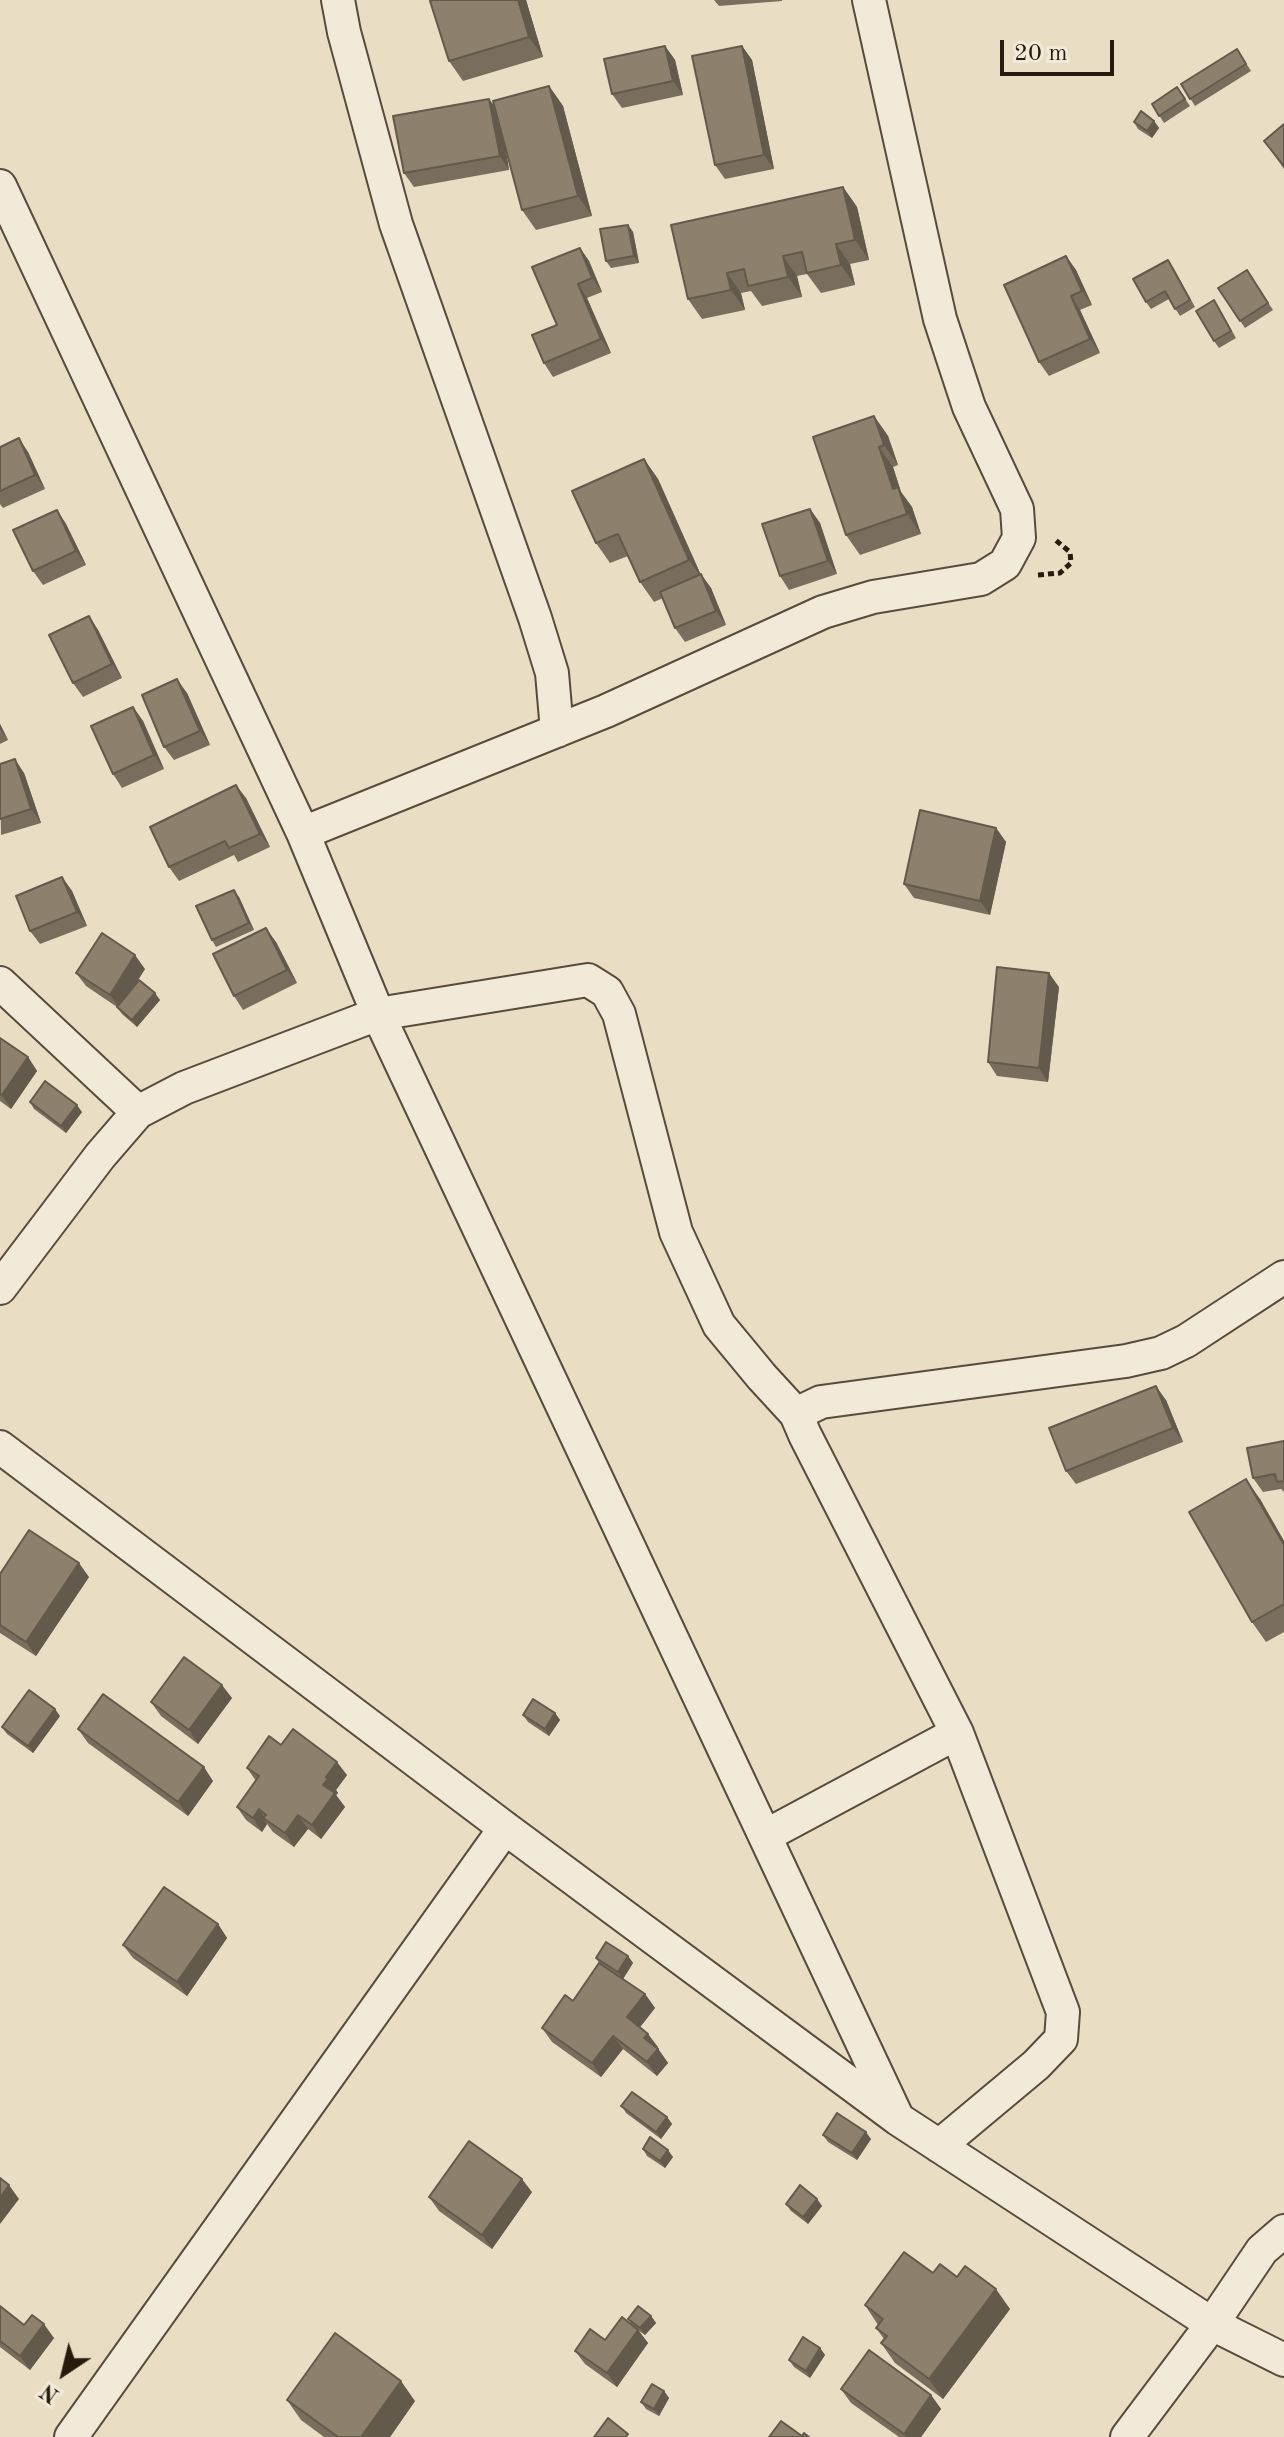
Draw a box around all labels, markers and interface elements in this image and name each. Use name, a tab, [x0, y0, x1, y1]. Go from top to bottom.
scale bar	[1004, 24, 1118, 74]
text: 20 m	[1014, 42, 1068, 66]
north arrow	[24, 2333, 104, 2413]
text: N	[37, 2379, 63, 2406]

